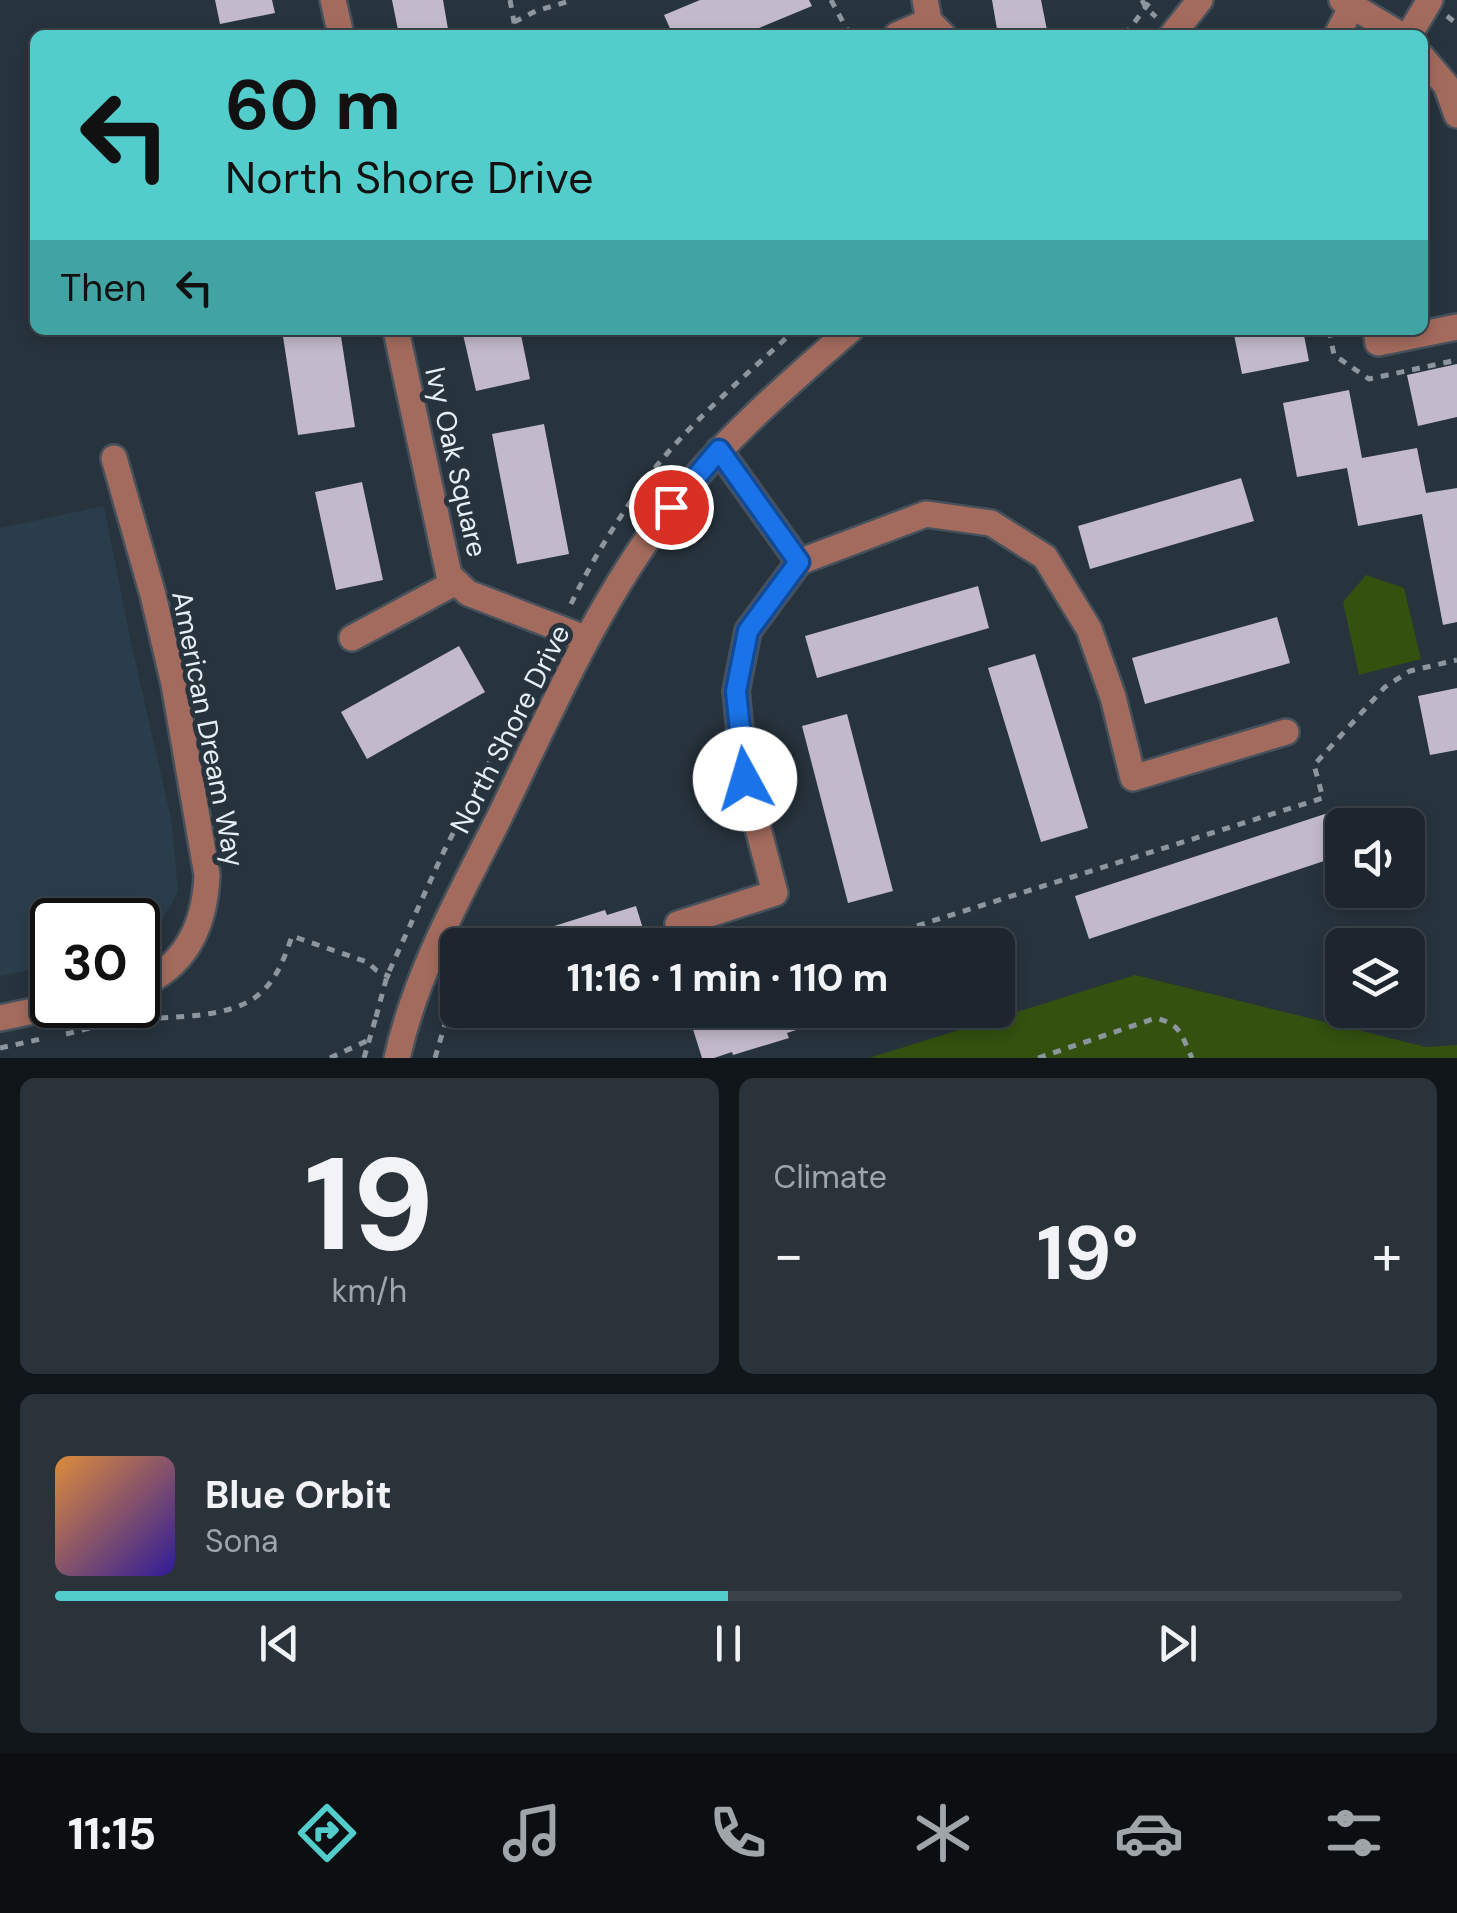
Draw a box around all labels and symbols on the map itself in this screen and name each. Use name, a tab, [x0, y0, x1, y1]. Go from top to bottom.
street label: Ivy Oak Square	[416, 364, 496, 560]
pin	[629, 465, 714, 550]
street label: American Dream Way	[163, 588, 253, 870]
street label: North Shore Drive	[441, 618, 579, 840]
position arrow	[693, 727, 797, 831]
speed limit sign: 30	[30, 898, 160, 1028]

